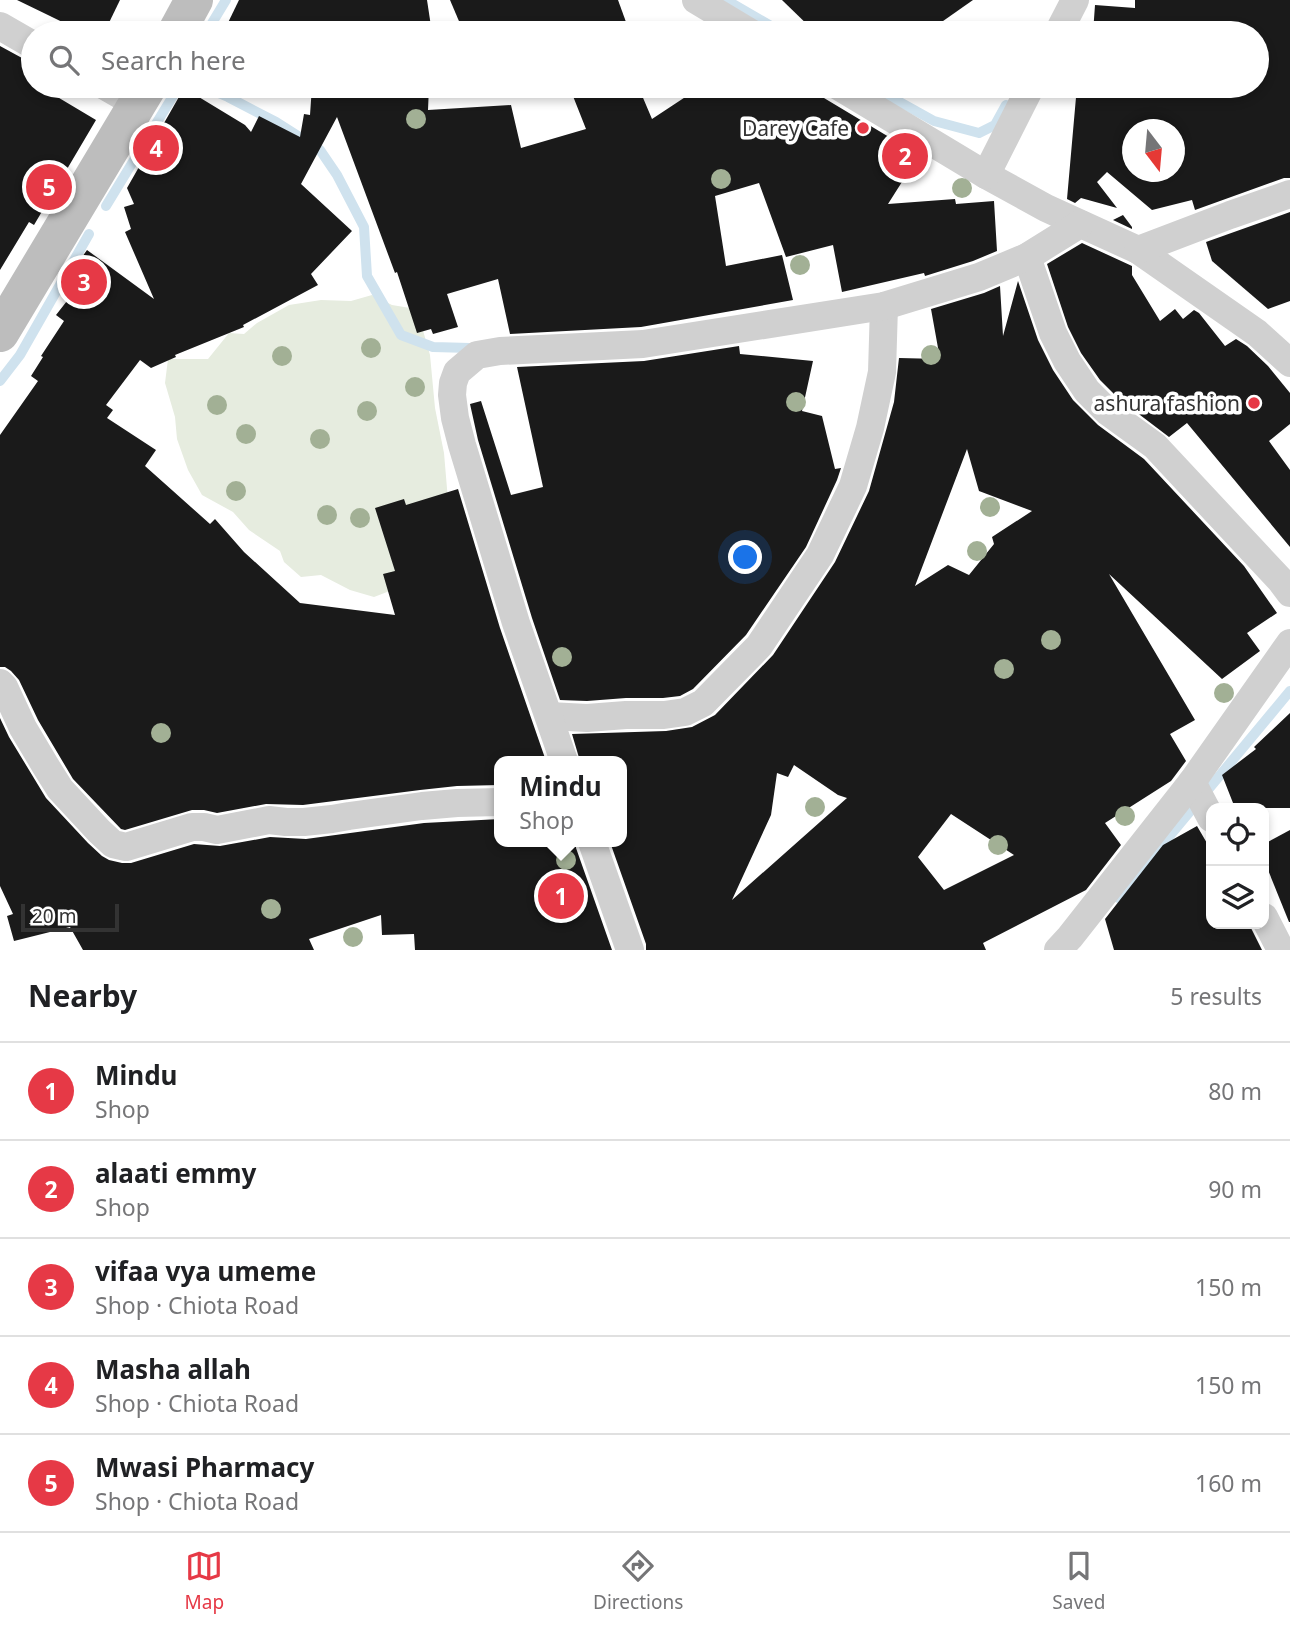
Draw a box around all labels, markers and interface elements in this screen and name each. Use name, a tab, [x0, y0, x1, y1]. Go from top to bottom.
search box	[21, 21, 1269, 98]
icon: search	[45, 41, 83, 79]
text: Search here	[101, 42, 246, 78]
place label: Darey Cafe	[742, 114, 849, 142]
north arrow	[1122, 119, 1185, 182]
marker: Darey Cafe	[855, 120, 871, 136]
pin: 4	[133, 122, 179, 174]
pin: 2	[882, 130, 928, 182]
pin: 5	[26, 161, 72, 213]
pin: 3	[61, 256, 107, 308]
place label: ashura fashion	[1094, 389, 1240, 417]
marker: ashura fashion	[1246, 395, 1262, 411]
your location	[728, 540, 762, 574]
popup	[494, 756, 627, 847]
text: Mindu	[519, 768, 602, 804]
map controls	[1206, 803, 1269, 929]
button: locate	[1206, 803, 1269, 866]
text: Shop	[519, 804, 574, 836]
button: layers	[1206, 866, 1269, 929]
pin: 1	[538, 870, 584, 922]
scale bar	[21, 901, 119, 933]
text: 20 m	[32, 903, 76, 929]
text: Nearby	[28, 975, 137, 1016]
text: 5 results	[1170, 980, 1262, 1012]
text: Mindu	[95, 1057, 178, 1093]
text: 1	[44, 1075, 58, 1107]
text: 80 m	[1208, 1075, 1262, 1107]
text: Shop	[95, 1093, 150, 1125]
text: alaati emmy	[95, 1155, 256, 1191]
text: 2	[44, 1173, 58, 1205]
text: 90 m	[1208, 1173, 1262, 1205]
text: Shop	[95, 1191, 150, 1223]
text: vifaa vya umeme	[95, 1253, 316, 1289]
text: 3	[44, 1271, 58, 1303]
text: 150 m	[1195, 1271, 1262, 1303]
text: Shop · Chiota Road	[95, 1289, 299, 1321]
text: Masha allah	[95, 1351, 251, 1387]
text: 4	[44, 1369, 58, 1401]
text: 150 m	[1195, 1369, 1262, 1401]
text: Shop · Chiota Road	[95, 1387, 299, 1419]
text: Mwasi Pharmacy	[95, 1449, 314, 1485]
text: 5	[44, 1467, 58, 1499]
text: 160 m	[1195, 1467, 1262, 1499]
text: Shop · Chiota Road	[95, 1485, 299, 1517]
tab: Map	[185, 1547, 224, 1615]
tab: Directions	[593, 1547, 683, 1615]
tab: Saved	[1052, 1547, 1105, 1615]

